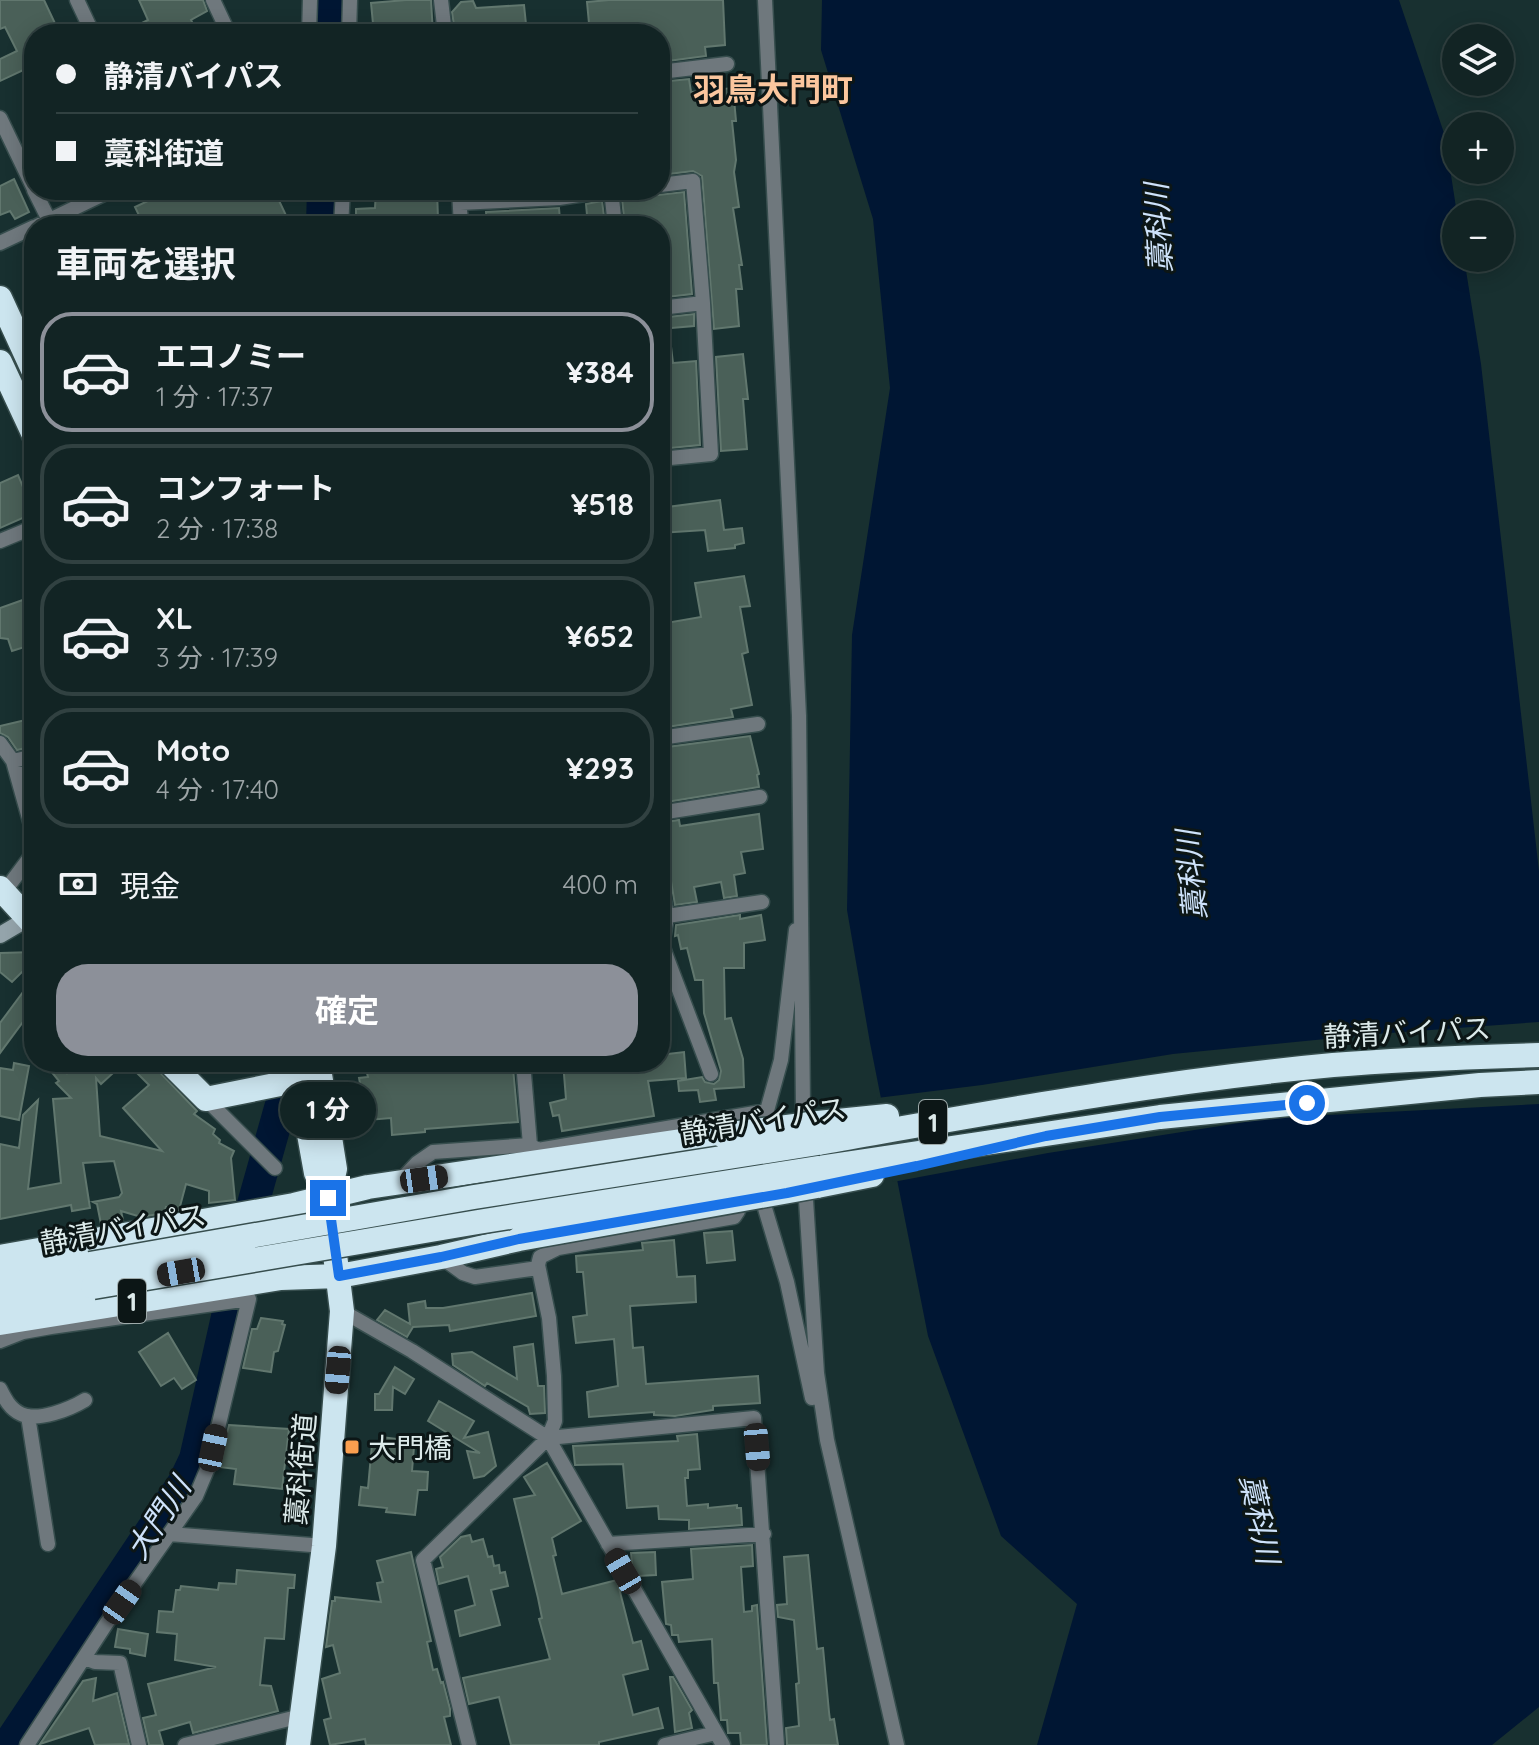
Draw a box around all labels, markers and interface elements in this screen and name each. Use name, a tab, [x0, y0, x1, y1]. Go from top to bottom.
map controls	[1442, 24, 1514, 272]
button: layers	[1442, 24, 1514, 96]
text: 静清バイパス	[104, 57, 283, 95]
district label: 羽鳥大門町	[693, 69, 853, 109]
button: +	[1442, 112, 1514, 184]
text: 藁科街道	[104, 134, 224, 172]
water label: 藁科川	[1137, 179, 1179, 274]
button: −	[1442, 200, 1514, 272]
text: 車両を選択	[56, 241, 236, 286]
icon: car	[60, 336, 132, 408]
text: エコノミー	[156, 337, 306, 375]
text: ¥384	[566, 353, 634, 391]
text: 1 分 · 17:37	[156, 380, 273, 413]
icon: car	[60, 468, 132, 540]
text: コンフォート	[156, 469, 335, 507]
text: ¥518	[571, 485, 634, 523]
text: 2 分 · 17:38	[156, 512, 278, 545]
text: XL	[156, 599, 193, 637]
icon: car	[60, 600, 132, 672]
text: ¥652	[565, 617, 634, 655]
text: 3 分 · 17:39	[156, 641, 278, 674]
text: Moto	[156, 731, 230, 769]
icon: car	[60, 732, 132, 804]
text: ¥293	[566, 749, 634, 787]
text: 4 分 · 17:40	[156, 773, 279, 806]
water label: 藁科川	[1168, 826, 1214, 921]
icon: cash	[56, 862, 100, 906]
text: 現金	[120, 867, 180, 905]
text: 400 m	[563, 868, 638, 901]
button: 確定	[56, 964, 638, 1056]
street label: 静清バイパス	[1322, 1010, 1492, 1054]
callout: 1 分	[280, 1082, 376, 1138]
route start	[1289, 1085, 1325, 1121]
street label: 静清バイパス	[678, 1090, 848, 1150]
text: 1 分	[306, 1093, 350, 1126]
road number: 1	[919, 1100, 947, 1144]
car	[399, 1164, 449, 1194]
route end	[310, 1180, 346, 1216]
street label: 静清バイパス	[38, 1196, 208, 1260]
car	[155, 1256, 207, 1288]
road number: 1	[118, 1279, 146, 1323]
car	[324, 1345, 352, 1395]
street label: 藁科街道	[278, 1412, 322, 1526]
car	[196, 1422, 230, 1474]
car	[743, 1422, 771, 1472]
place label: 大門橋	[368, 1430, 452, 1465]
marker: 大門橋	[343, 1438, 361, 1456]
water label: 大門川	[118, 1467, 200, 1566]
water label: 藁科川	[1232, 1471, 1289, 1570]
car	[601, 1544, 645, 1598]
car	[98, 1575, 146, 1629]

